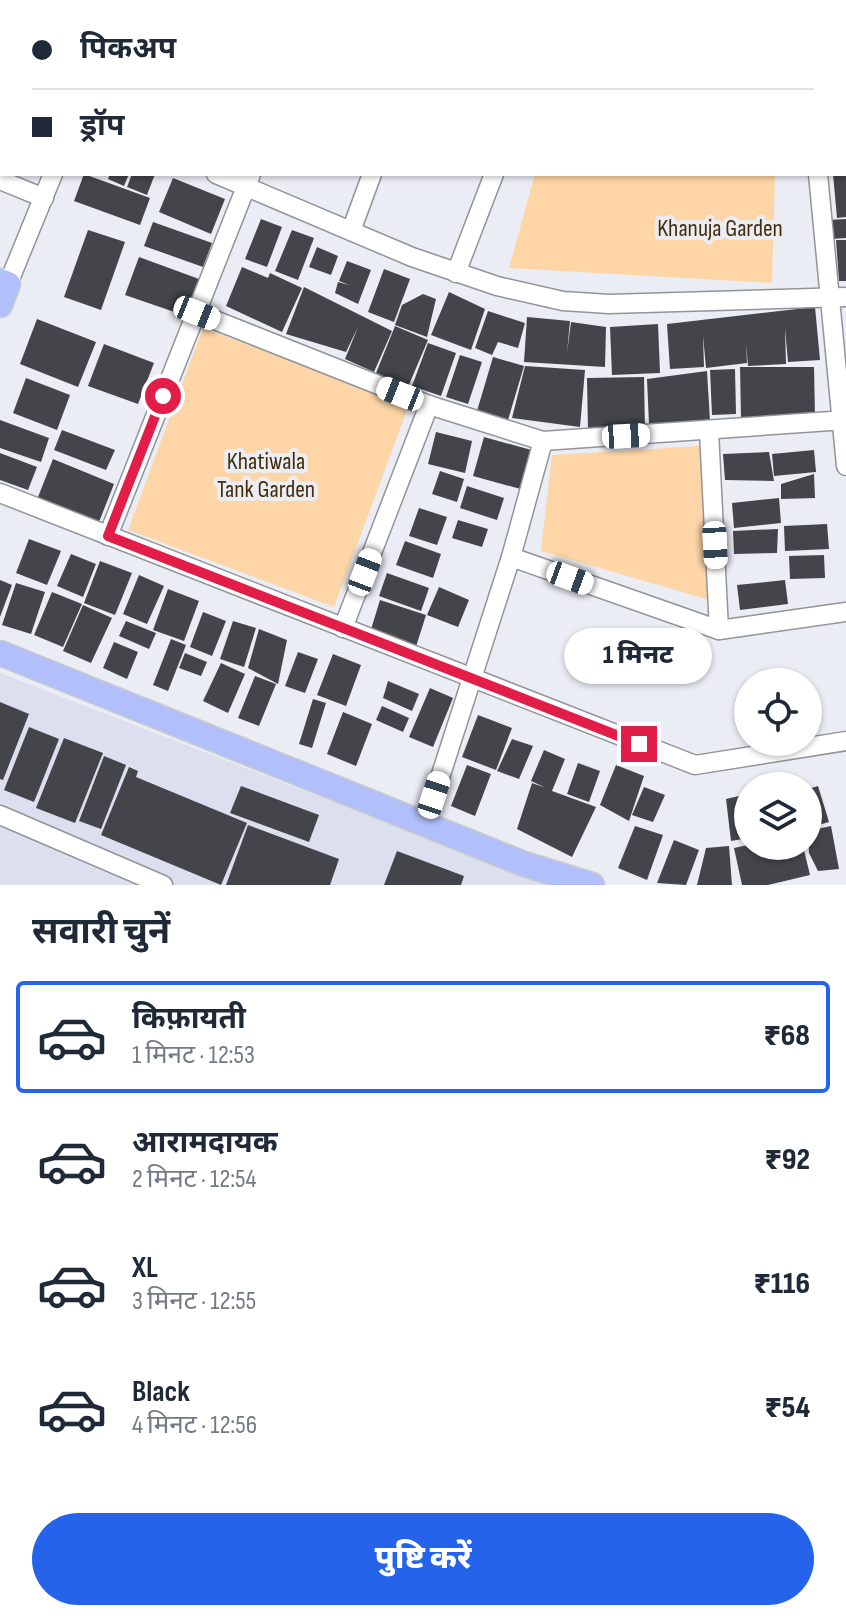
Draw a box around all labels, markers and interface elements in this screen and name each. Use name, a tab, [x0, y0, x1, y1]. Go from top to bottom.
text: पिकअप	[80, 31, 176, 67]
text: ड्रॉप	[80, 108, 124, 144]
park label: Khanuja Garden	[657, 214, 783, 243]
car	[170, 293, 224, 333]
car	[373, 374, 427, 414]
route start	[145, 378, 181, 414]
car	[601, 423, 651, 449]
park label: Khatiwala Tank Garden	[217, 447, 315, 504]
car	[702, 520, 728, 570]
car	[345, 545, 385, 599]
car	[543, 559, 597, 597]
callout: 1 मिनट	[565, 628, 713, 684]
text: 1 मिनट	[603, 640, 673, 671]
map controls	[734, 668, 822, 860]
button: locate	[734, 668, 822, 756]
route end	[621, 726, 657, 762]
car	[415, 768, 453, 822]
button: layers	[734, 772, 822, 860]
text: सवारी चुनें	[32, 911, 170, 954]
icon: car	[36, 1001, 108, 1073]
text: किफ़ायती	[132, 1001, 246, 1037]
text: ₹68	[763, 1018, 810, 1054]
text: 1 मिनट · 12:53	[132, 1040, 255, 1071]
icon: car	[36, 1125, 108, 1197]
text: आरामदायक	[132, 1125, 278, 1161]
text: ₹92	[765, 1142, 810, 1178]
text: 2 मिनट · 12:54	[132, 1164, 257, 1195]
icon: car	[36, 1249, 108, 1321]
text: XL	[132, 1250, 158, 1286]
text: ₹116	[753, 1266, 810, 1302]
text: 3 मिनट · 12:55	[132, 1286, 256, 1317]
icon: car	[36, 1373, 108, 1445]
text: Black	[132, 1374, 190, 1410]
text: ₹54	[764, 1390, 810, 1426]
text: 4 मिनट · 12:56	[132, 1410, 257, 1441]
button: पुष्टि करें	[32, 1513, 814, 1605]

